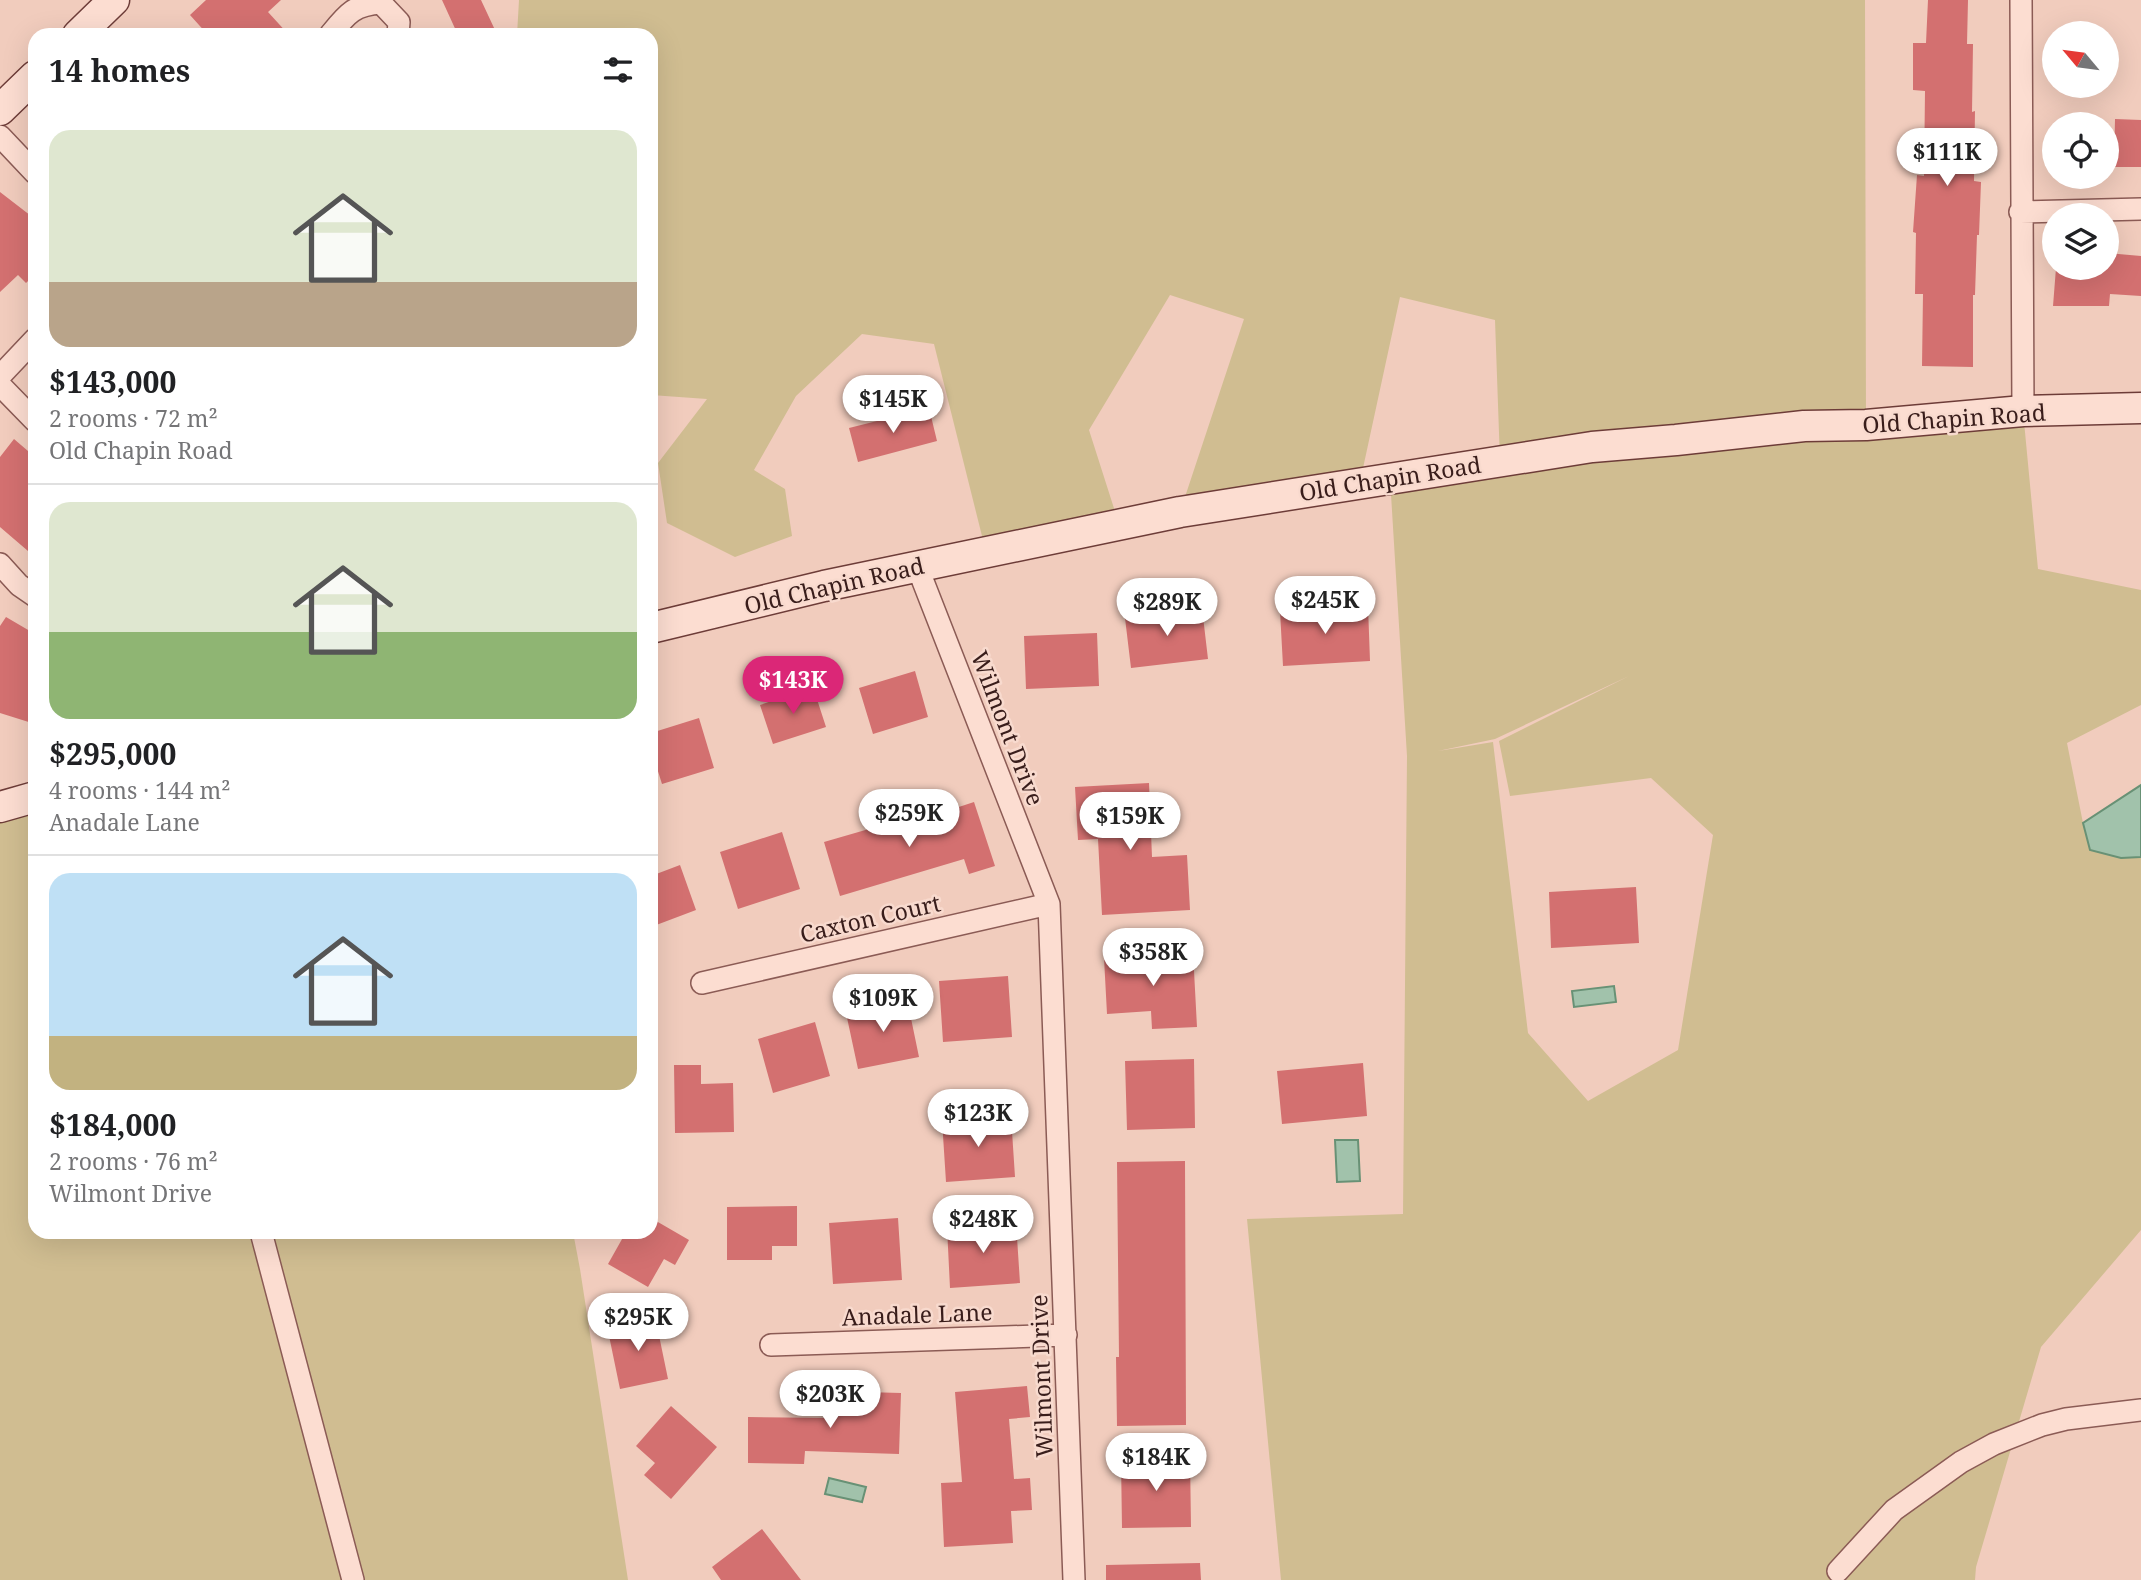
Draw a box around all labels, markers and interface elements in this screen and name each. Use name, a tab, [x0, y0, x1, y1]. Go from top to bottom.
north arrow	[2042, 21, 2119, 98]
map controls	[2042, 21, 2119, 280]
text: 14 homes	[49, 50, 190, 91]
icon: filters	[599, 51, 637, 89]
button: locate	[2042, 112, 2119, 189]
pin: $111K	[1898, 128, 1996, 188]
text: $111K	[1913, 135, 1981, 167]
icon: home	[280, 175, 406, 301]
button: layers	[2042, 203, 2119, 280]
text: $143,000	[49, 361, 176, 402]
pin: $145K	[844, 376, 942, 435]
text: $145K	[859, 382, 927, 414]
street label: Old Chapin Road	[1861, 396, 2047, 440]
text: 2 rooms · 72 m²	[49, 402, 218, 434]
text: Old Chapin Road	[49, 434, 233, 466]
street label: Old Chapin Road	[1297, 448, 1483, 508]
icon: home	[280, 547, 406, 673]
street label: Old Chapin Road	[741, 549, 927, 621]
pin: $245K	[1276, 576, 1374, 636]
pin: $289K	[1118, 578, 1216, 638]
text: $245K	[1291, 583, 1359, 615]
text: $289K	[1133, 585, 1201, 617]
street label: Wilmont Drive	[964, 646, 1052, 810]
pin: $143K	[744, 656, 842, 716]
text: $143K	[759, 663, 827, 695]
text: $295,000	[49, 733, 176, 774]
text: 4 rooms · 144 m²	[49, 774, 231, 806]
pin: $259K	[860, 790, 958, 849]
pin: $159K	[1081, 792, 1179, 852]
text: $259K	[875, 796, 943, 828]
text: $159K	[1096, 799, 1164, 831]
text: Anadale Lane	[49, 806, 200, 838]
street label: Caxton Court	[796, 886, 944, 950]
icon: home	[280, 918, 406, 1044]
pin: $358K	[1104, 928, 1202, 988]
text: $358K	[1119, 935, 1187, 967]
pin: $109K	[834, 974, 932, 1034]
text: $109K	[849, 981, 917, 1013]
pin: $123K	[929, 1090, 1027, 1149]
text: $123K	[944, 1096, 1012, 1128]
text: $184,000	[49, 1104, 176, 1145]
text: 2 rooms · 76 m²	[49, 1145, 218, 1177]
text: Wilmont Drive	[49, 1177, 212, 1209]
pin: $248K	[934, 1196, 1032, 1255]
text: $248K	[949, 1202, 1017, 1234]
pin: $295K	[589, 1294, 687, 1353]
street label: Wilmont Drive	[1022, 1294, 1060, 1458]
street label: Anadale Lane	[841, 1295, 993, 1333]
text: $295K	[604, 1300, 672, 1332]
pin: $203K	[781, 1370, 879, 1430]
text: $203K	[796, 1377, 864, 1409]
pin: $184K	[1107, 1434, 1205, 1493]
text: $184K	[1122, 1440, 1190, 1472]

